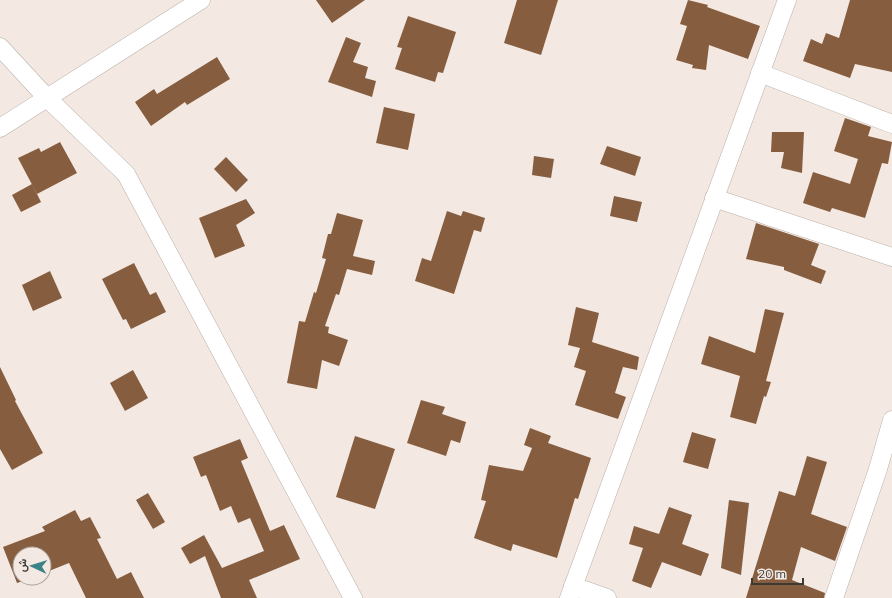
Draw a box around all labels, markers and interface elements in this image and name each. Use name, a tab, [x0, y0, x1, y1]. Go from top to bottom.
north arrow	[12, 546, 52, 586]
text: ش	[15, 558, 29, 572]
scale bar	[752, 560, 803, 586]
text: 20 m	[758, 566, 786, 581]

